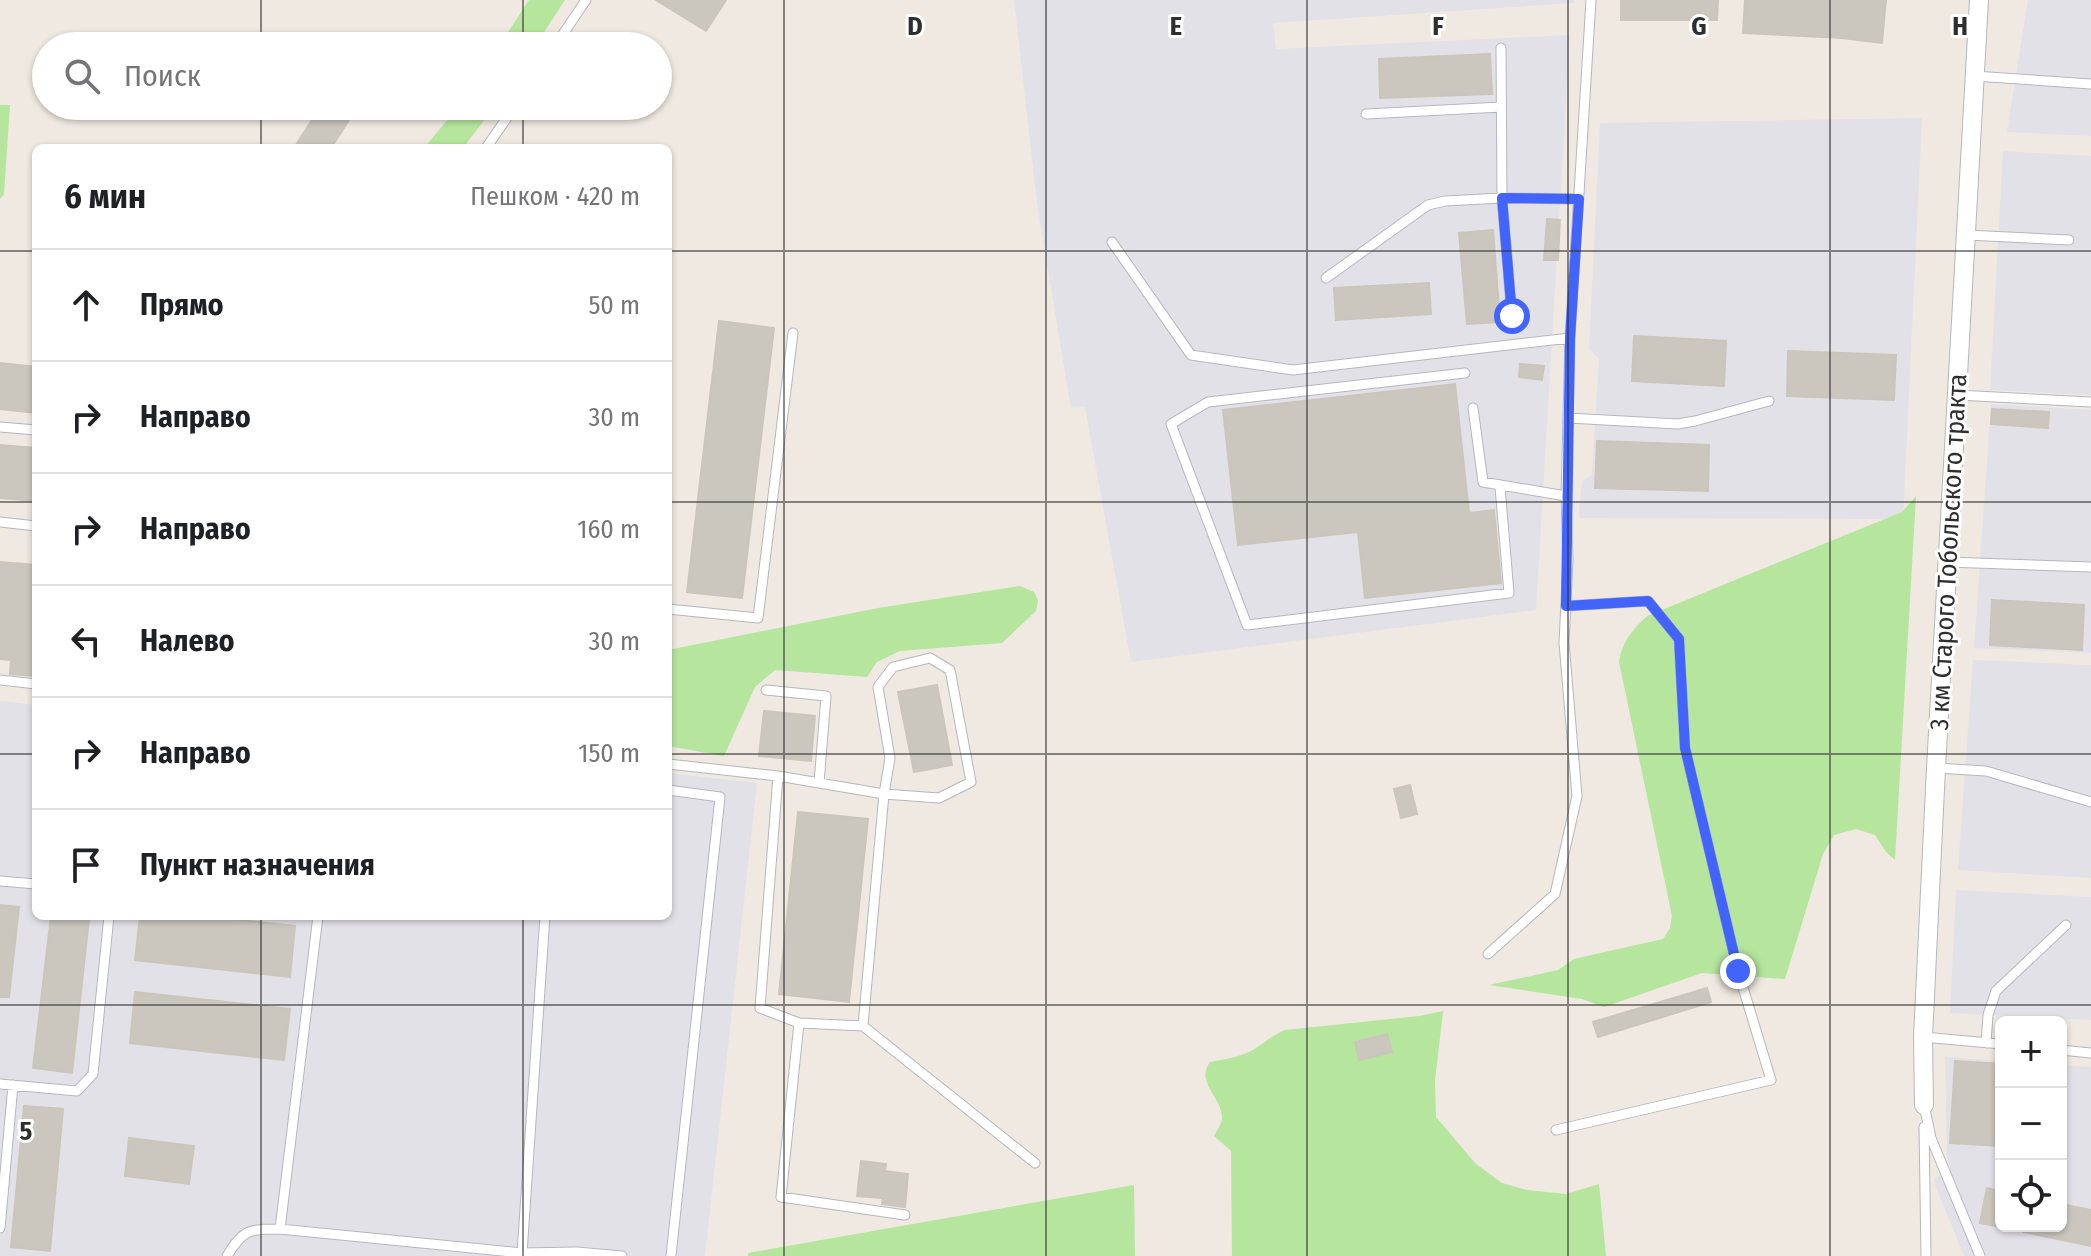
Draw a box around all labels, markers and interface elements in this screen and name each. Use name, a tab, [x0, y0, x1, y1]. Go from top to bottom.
text: D	[907, 11, 923, 42]
text: E	[1170, 11, 1182, 42]
text: F	[1432, 11, 1444, 42]
text: G	[1691, 11, 1707, 42]
text: H	[1952, 11, 1968, 42]
search box	[32, 32, 672, 120]
icon: search	[60, 54, 104, 98]
text: Поиск	[124, 58, 201, 94]
text: 6 мин	[64, 176, 146, 217]
text: Пешком · 420 m	[470, 181, 640, 212]
icon: ahead	[64, 283, 108, 327]
text: Прямо	[140, 287, 224, 323]
text: 50 m	[588, 290, 640, 321]
route start	[1494, 298, 1530, 334]
street label: 3 км Старого Тобольского тракта	[1924, 373, 1973, 731]
icon: right	[64, 395, 108, 439]
text: Направо	[140, 399, 251, 435]
text: 30 m	[589, 402, 640, 433]
icon: right	[64, 507, 108, 551]
text: Направо	[140, 511, 251, 547]
text: 160 m	[577, 514, 640, 545]
icon: left	[64, 619, 108, 663]
text: Налево	[140, 623, 235, 659]
text: 30 m	[589, 626, 640, 657]
icon: right	[64, 731, 108, 775]
text: Направо	[140, 735, 251, 771]
text: 150 m	[578, 738, 640, 769]
icon: arrive	[64, 843, 108, 887]
text: Пункт назначения	[140, 847, 375, 883]
route end	[1720, 953, 1756, 989]
map controls	[1995, 1016, 2067, 1232]
button: +	[1995, 1016, 2067, 1088]
button: −	[1995, 1088, 2067, 1160]
text: 5	[20, 1116, 33, 1147]
button: locate	[1995, 1160, 2067, 1232]

